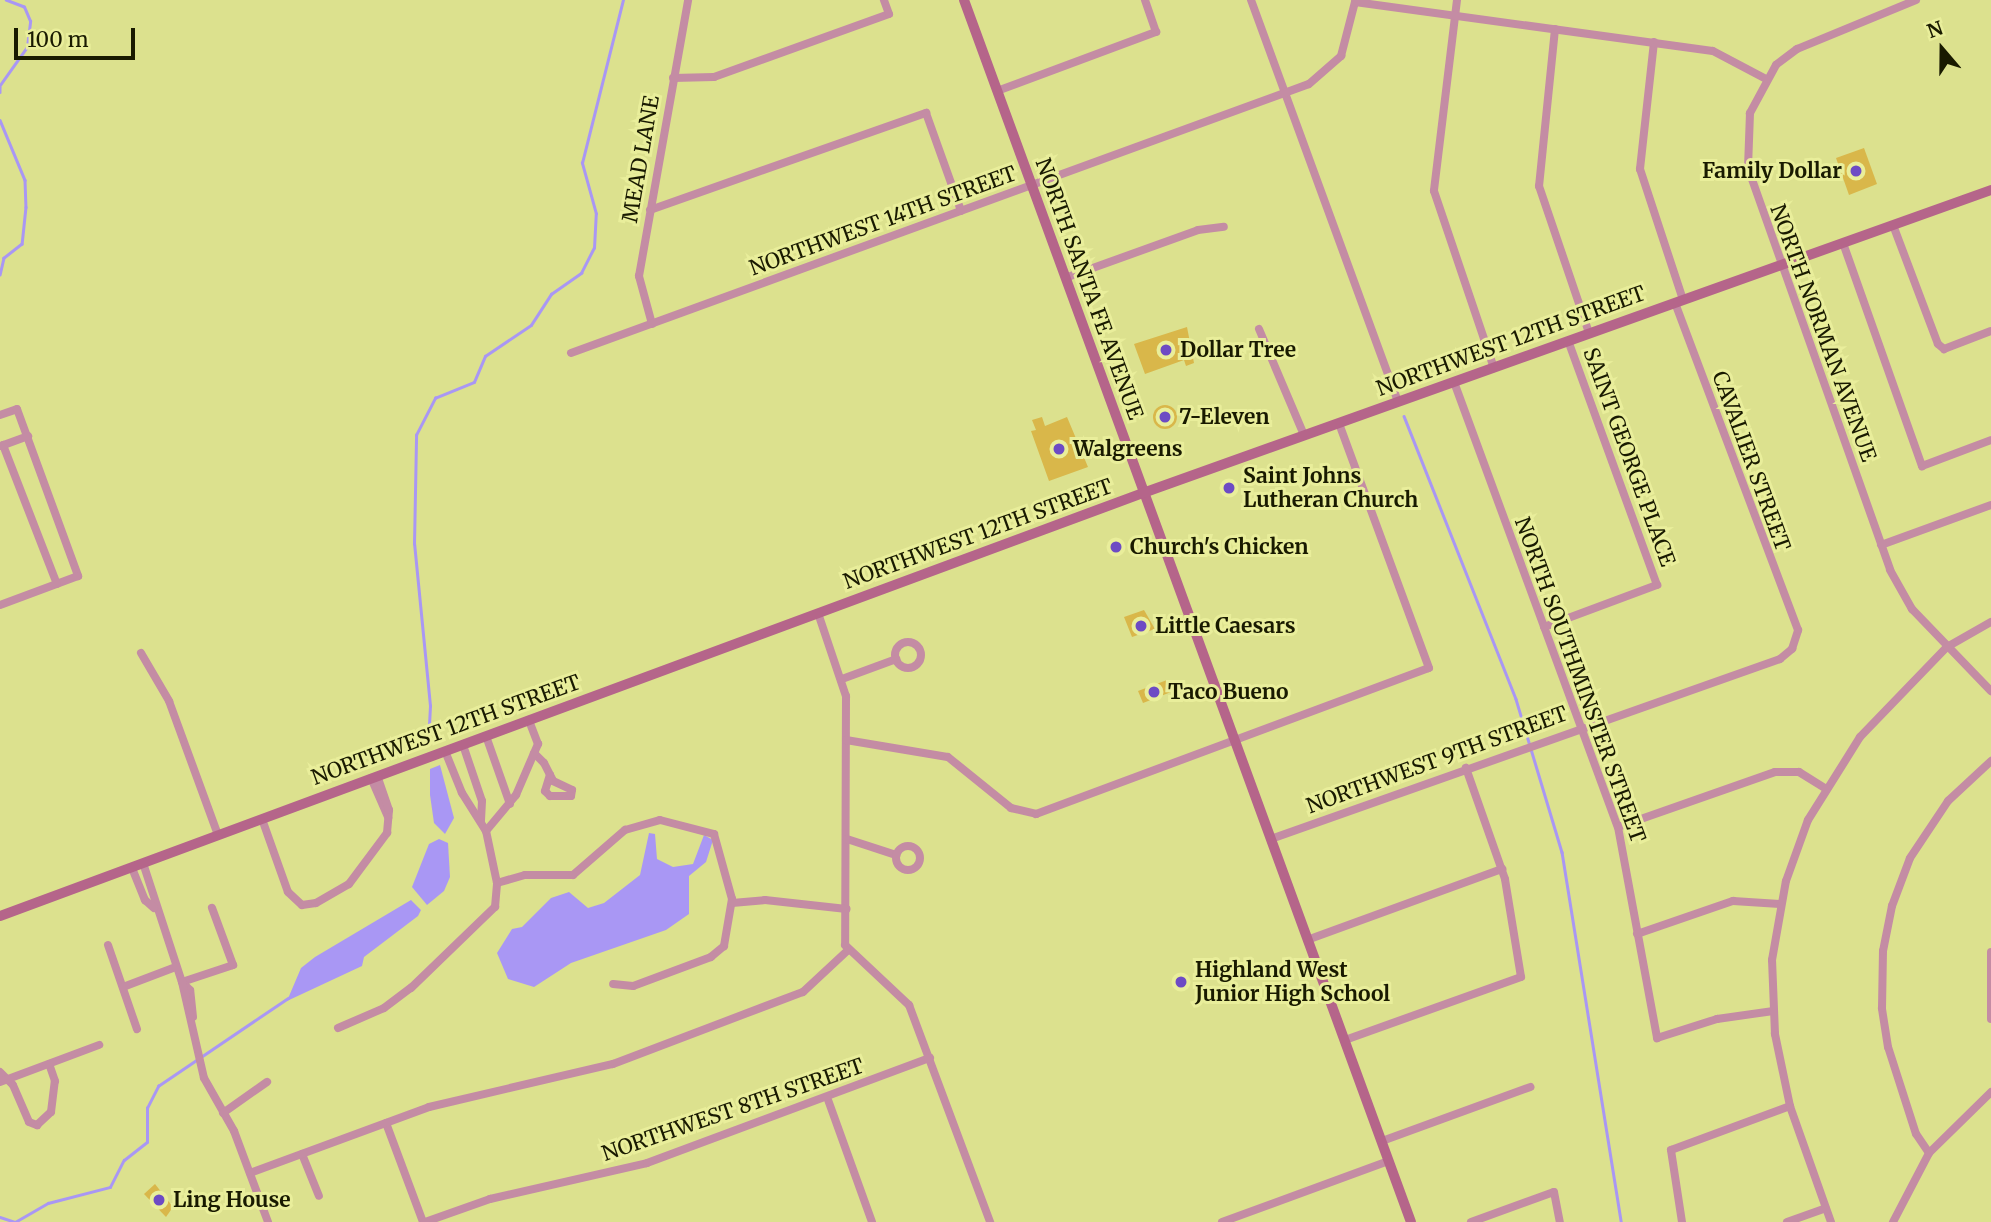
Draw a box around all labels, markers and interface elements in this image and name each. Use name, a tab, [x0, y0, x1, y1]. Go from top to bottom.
scale bar	[18, 14, 138, 58]
north arrow	[1907, 14, 1977, 84]
text: N	[1924, 15, 1946, 43]
text: 100 m	[27, 26, 89, 53]
street label: MEAD LANE	[617, 94, 665, 224]
street label: NORTH SANTA FE AVENUE	[1030, 155, 1148, 423]
place label: Family Dollar	[1702, 158, 1842, 184]
street label: NORTHWEST 14TH STREET	[746, 161, 1020, 281]
marker: Family Dollar	[1848, 163, 1864, 179]
street label: NORTH NORMAN AVENUE	[1765, 201, 1881, 465]
street label: NORTHWEST 12TH STREET	[1373, 281, 1649, 401]
place label: Dollar Tree	[1180, 337, 1296, 363]
marker: Dollar Tree	[1158, 342, 1174, 358]
street label: SAINT GEORGE PLACE	[1578, 344, 1680, 570]
street label: CAVALIER STREET	[1707, 368, 1795, 554]
place label: 7-Eleven	[1179, 404, 1269, 430]
marker: 7-Eleven	[1157, 409, 1173, 425]
place label: Walgreens	[1073, 436, 1183, 462]
marker: Walgreens	[1051, 441, 1067, 457]
place label: Saint Johns Lutheran Church	[1243, 463, 1418, 513]
street label: NORTHWEST 12TH STREET	[840, 474, 1116, 594]
marker: Saint Johns Lutheran Church	[1221, 480, 1237, 496]
street label: NORTH SOUTHMINSTER STREET	[1509, 514, 1651, 846]
place label: Church's Chicken	[1130, 534, 1308, 560]
marker: Church's Chicken	[1108, 539, 1124, 555]
place label: Little Caesars	[1155, 613, 1296, 639]
marker: Little Caesars	[1133, 618, 1149, 634]
street label: NORTHWEST 12TH STREET	[308, 670, 584, 790]
place label: Taco Bueno	[1168, 679, 1289, 705]
marker: Taco Bueno	[1146, 684, 1162, 700]
street label: NORTHWEST 9TH STREET	[1303, 701, 1571, 819]
place label: Highland West Junior High School	[1195, 957, 1390, 1007]
marker: Highland West Junior High School	[1173, 974, 1189, 990]
street label: NORTHWEST 8TH STREET	[599, 1053, 867, 1167]
place label: Ling House	[173, 1187, 291, 1213]
marker: Ling House	[151, 1192, 167, 1208]

